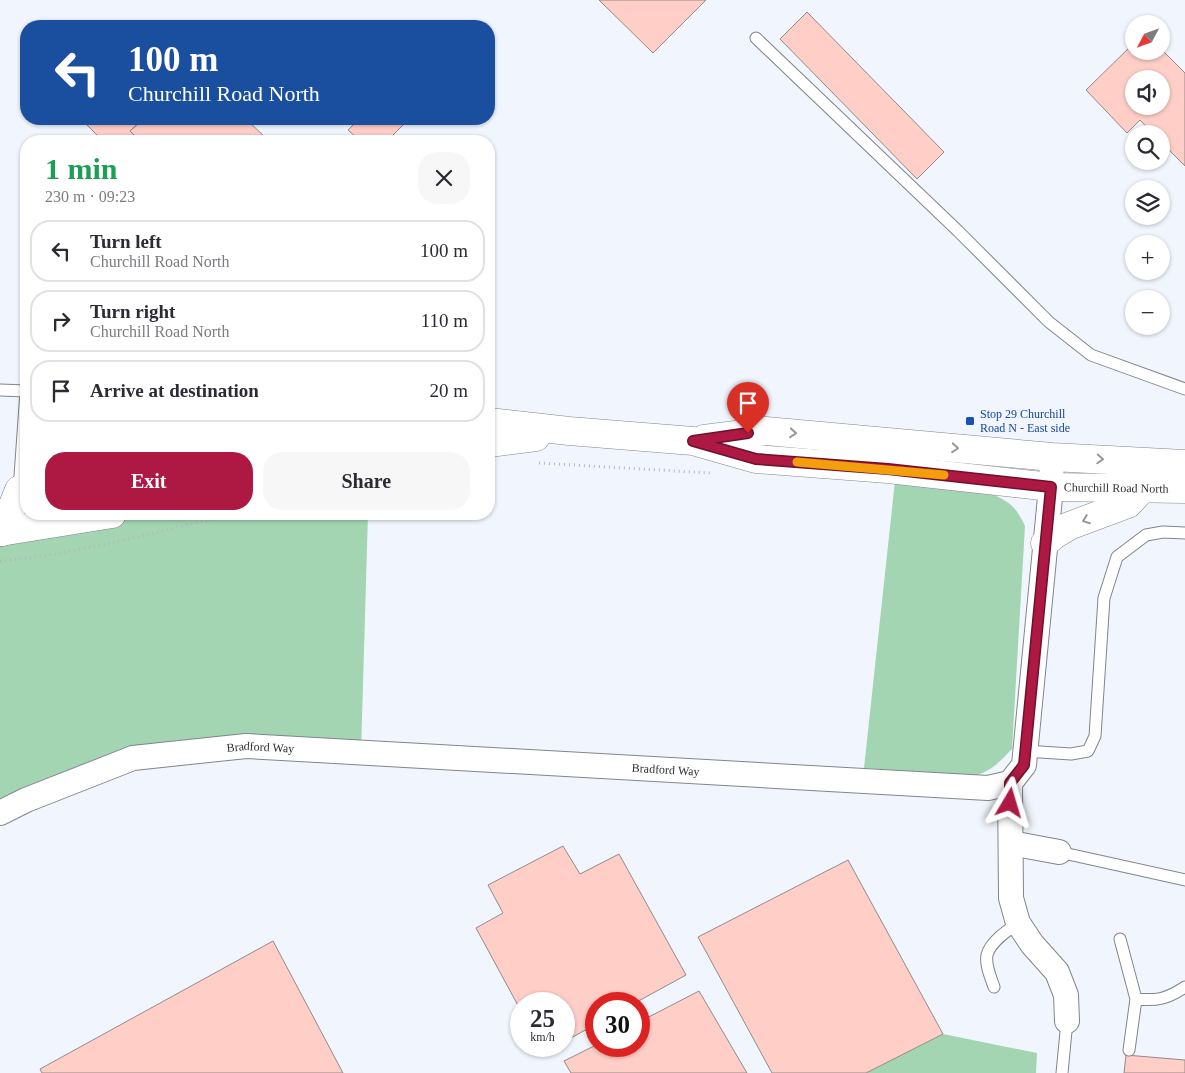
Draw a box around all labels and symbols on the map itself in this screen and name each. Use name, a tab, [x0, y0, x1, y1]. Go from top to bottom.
north arrow	[1125, 15, 1170, 60]
pin	[727, 382, 769, 433]
place label: Stop 29 Churchill Road N - East side	[980, 407, 1070, 435]
marker: Stop 29 Churchill Road N - East side	[964, 415, 976, 427]
one-way arrow	[790, 428, 798, 439]
one-way arrow	[952, 442, 960, 453]
one-way arrow	[1097, 454, 1105, 465]
street label: Churchill Road North	[1064, 480, 1169, 496]
one-way arrow	[1082, 513, 1091, 524]
street label: Bradford Way	[226, 739, 295, 756]
street label: Bradford Way	[631, 761, 700, 779]
position arrow	[983, 776, 1035, 828]
speed limit sign: 30	[585, 992, 650, 1057]

